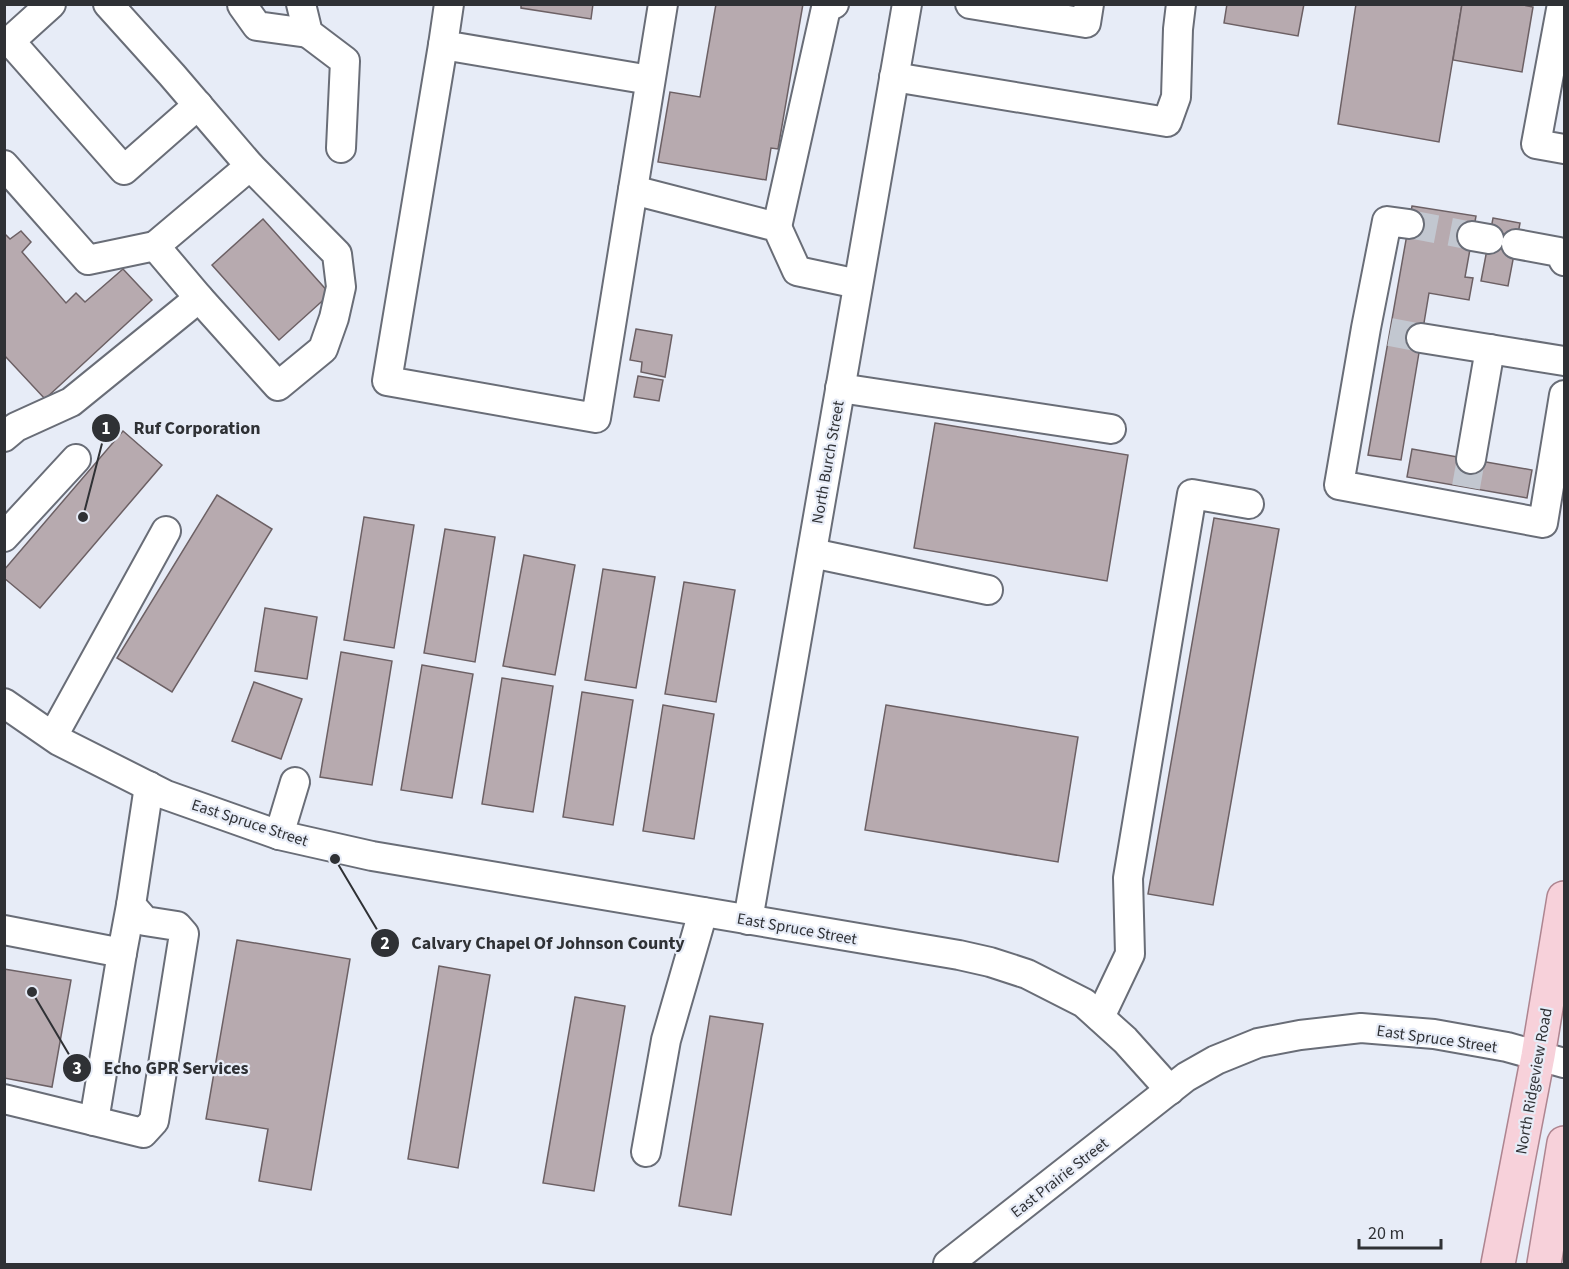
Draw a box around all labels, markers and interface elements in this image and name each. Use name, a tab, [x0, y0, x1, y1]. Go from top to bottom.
street label: North Burch Street	[806, 398, 850, 525]
callout: Ruf Corporation	[91, 410, 272, 446]
text: 1	[101, 416, 111, 441]
text: Ruf Corporation	[134, 416, 260, 441]
street label: East Spruce Street	[189, 794, 311, 852]
street label: East Spruce Street	[735, 908, 859, 950]
callout: Calvary Chapel Of Johnson County	[370, 925, 697, 961]
text: 2	[380, 931, 390, 956]
text: Calvary Chapel Of Johnson County	[411, 931, 685, 956]
street label: North Ridgeview Road	[1510, 1006, 1558, 1156]
street label: East Spruce Street	[1375, 1020, 1499, 1058]
callout: Echo GPR Services	[62, 1050, 261, 1086]
text: 3	[72, 1056, 82, 1081]
text: Echo GPR Services	[103, 1056, 249, 1081]
street label: East Prairie Street	[1006, 1132, 1114, 1223]
scale bar	[1359, 1212, 1442, 1250]
text: 20 m	[1368, 1221, 1404, 1246]

